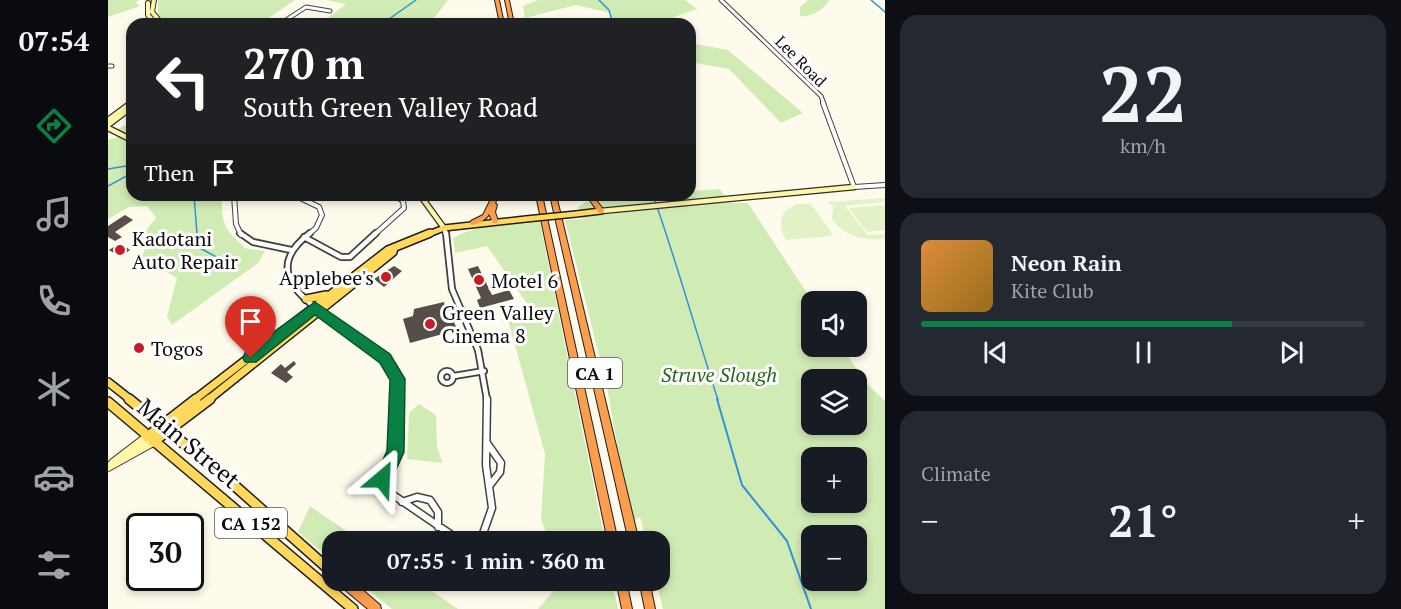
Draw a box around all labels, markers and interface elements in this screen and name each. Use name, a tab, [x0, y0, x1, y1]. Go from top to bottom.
text: 07:54	[19, 23, 89, 59]
street label: Lee Road	[770, 30, 832, 92]
text: 270 m	[243, 35, 364, 91]
text: 22	[1099, 41, 1187, 144]
icon: left	[144, 42, 222, 120]
text: South Green Valley Road	[243, 89, 538, 125]
icon: directions	[33, 105, 75, 147]
text: km/h	[1120, 132, 1166, 159]
icon: arrive	[207, 156, 240, 189]
text: Then	[144, 158, 195, 187]
icon: music	[33, 193, 75, 235]
place label: Kadotani Auto Repair	[132, 225, 238, 275]
marker: Kadotani Auto Repair	[113, 243, 127, 257]
text: Neon Rain	[1011, 248, 1122, 277]
place label: Applebee's	[279, 264, 374, 291]
place label: Motel 6	[491, 267, 559, 294]
marker: Applebee's	[379, 270, 393, 284]
marker: Motel 6	[472, 273, 486, 287]
text: Kite Club	[1011, 277, 1094, 304]
icon: phone	[33, 280, 75, 322]
map controls	[801, 291, 867, 591]
button: sound	[801, 291, 867, 357]
pin	[225, 296, 276, 358]
place label: Green Valley Cinema 8	[442, 299, 555, 349]
icon: arrive	[234, 305, 267, 338]
marker: Green Valley Cinema 8	[423, 317, 437, 331]
place label: Togos	[151, 335, 203, 362]
icon: previous	[979, 336, 1012, 369]
icon: pause	[1127, 336, 1160, 369]
icon: next	[1275, 336, 1308, 369]
marker: Togos	[132, 341, 146, 355]
road number: CA 1	[568, 358, 622, 388]
park label: Struve Slough	[661, 361, 777, 388]
icon: climate	[33, 368, 75, 410]
button: layers	[801, 369, 867, 435]
street label: Main Street	[131, 391, 247, 495]
position arrow	[350, 447, 414, 511]
button: +	[801, 447, 867, 513]
icon: car	[33, 456, 75, 498]
text: Climate	[921, 460, 991, 487]
text: 21°	[1108, 490, 1178, 550]
text: −	[921, 499, 939, 542]
text: +	[1347, 499, 1365, 542]
road number: CA 152	[215, 508, 287, 538]
speed limit sign: 30	[126, 513, 204, 591]
button: −	[801, 525, 867, 591]
icon: filters	[33, 544, 75, 586]
text: 07:55 · 1 min · 360 m	[387, 546, 605, 575]

